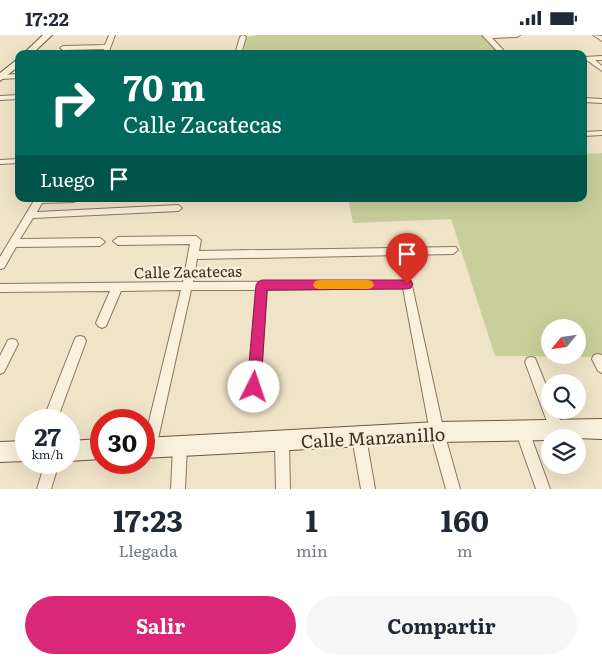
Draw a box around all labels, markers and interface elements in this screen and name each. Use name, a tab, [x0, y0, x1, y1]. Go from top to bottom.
text: 17:22	[25, 4, 69, 32]
text: 70 m	[123, 60, 205, 112]
icon: right	[40, 70, 105, 135]
text: Calle Zacatecas	[123, 107, 281, 140]
text: Luego	[40, 165, 95, 193]
icon: arrive	[105, 165, 133, 193]
pin	[386, 233, 428, 284]
icon: arrive	[393, 240, 421, 268]
street label: Calle Zacatecas	[134, 259, 242, 283]
north arrow	[541, 319, 586, 364]
map controls	[541, 319, 586, 474]
position arrow	[227, 360, 279, 412]
button: search	[541, 374, 586, 419]
speed limit sign: 30	[90, 409, 155, 474]
text: 27	[34, 417, 61, 454]
street label: Calle Manzanillo	[300, 420, 446, 454]
button: layers	[541, 429, 586, 474]
text: km/h	[32, 445, 63, 463]
text: 17:23	[113, 497, 183, 541]
text: 1	[306, 497, 318, 541]
text: 160	[441, 497, 489, 541]
text: Llegada	[118, 538, 178, 562]
text: min	[296, 538, 327, 562]
text: m	[457, 538, 473, 562]
button: Salir	[25, 596, 296, 654]
button: Compartir	[306, 596, 577, 654]

